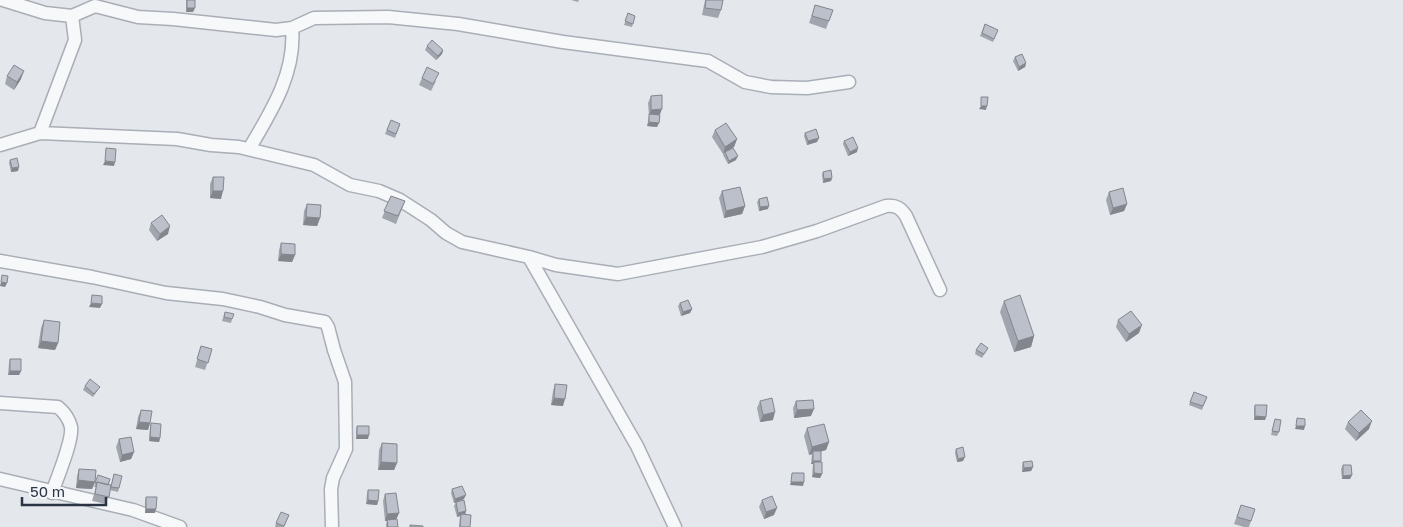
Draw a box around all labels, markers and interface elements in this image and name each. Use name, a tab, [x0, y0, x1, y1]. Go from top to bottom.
scale bar	[22, 474, 106, 506]
text: 50 m	[30, 482, 65, 500]

